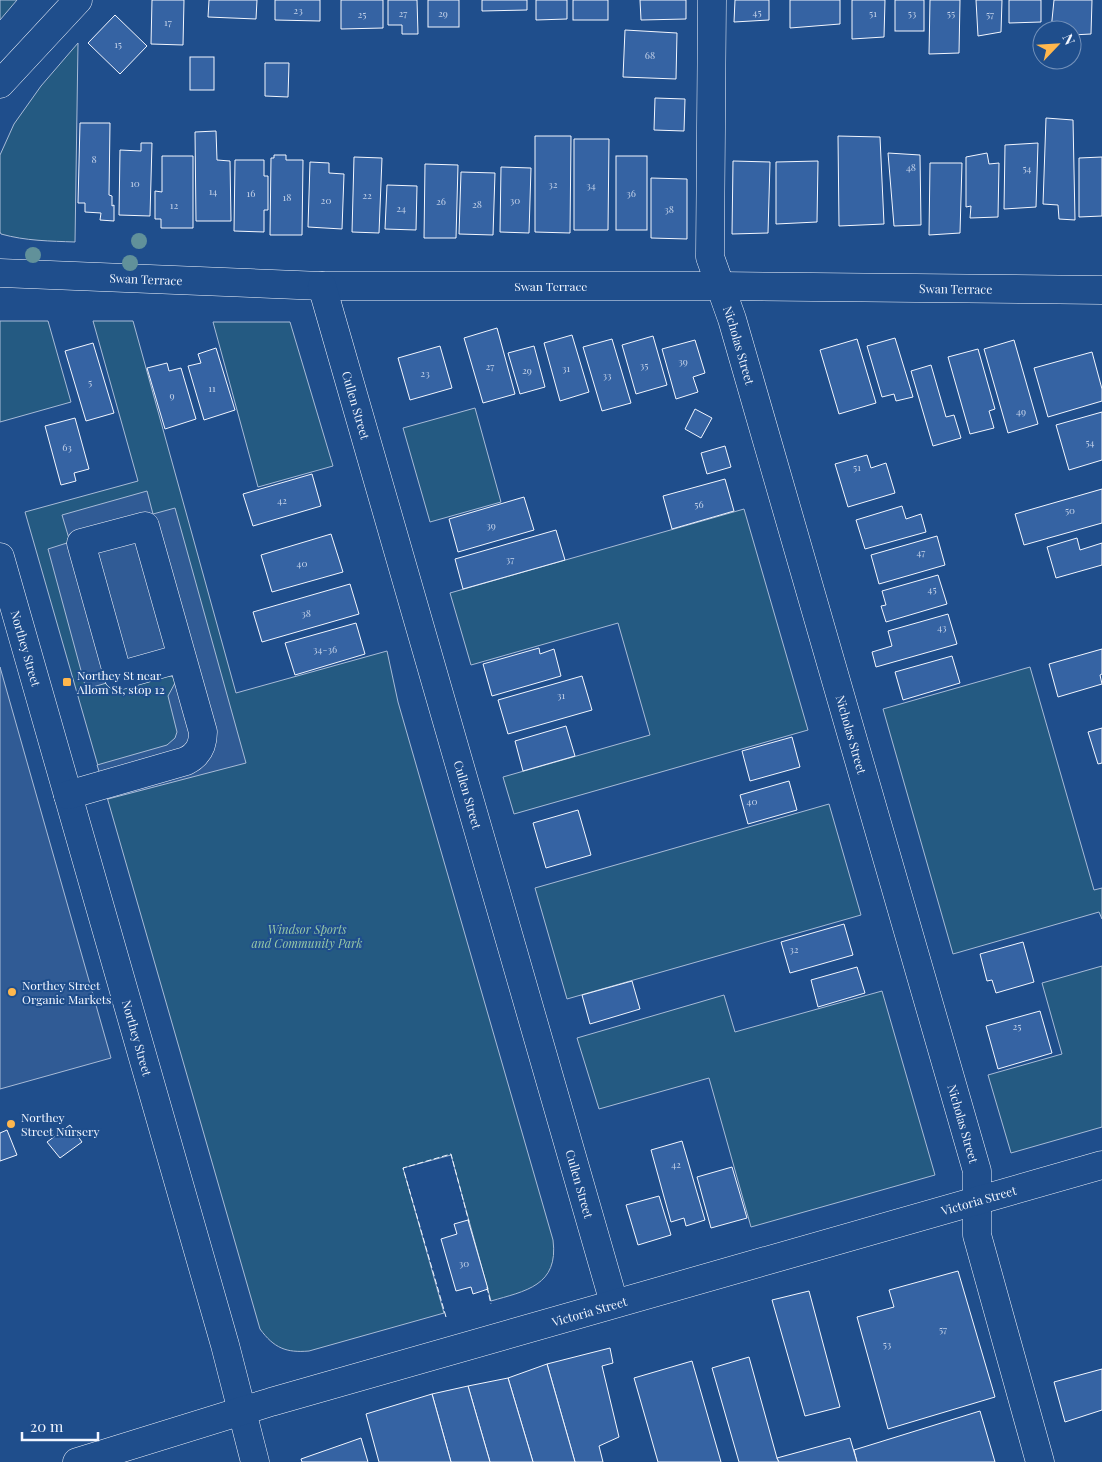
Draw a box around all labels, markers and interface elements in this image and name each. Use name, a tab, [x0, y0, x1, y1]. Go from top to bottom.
house number: 23	[293, 3, 303, 17]
house number: 45	[752, 5, 762, 19]
house number: 27	[399, 6, 407, 20]
house number: 29	[438, 6, 448, 20]
house number: 51	[869, 6, 877, 20]
house number: 53	[908, 6, 917, 20]
house number: 55	[947, 6, 955, 20]
house number: 25	[358, 7, 366, 21]
house number: 57	[986, 7, 994, 21]
house number: 17	[164, 15, 172, 29]
north arrow	[1032, 20, 1082, 70]
text: N	[1058, 31, 1080, 48]
house number: 15	[114, 37, 122, 51]
house number: 68	[645, 48, 655, 62]
house number: 8	[91, 152, 97, 166]
house number: 48	[906, 160, 916, 174]
house number: 54	[1022, 161, 1032, 175]
house number: 10	[130, 176, 140, 190]
house number: 32	[548, 177, 558, 191]
house number: 34	[586, 178, 596, 192]
house number: 14	[209, 184, 217, 198]
house number: 16	[247, 186, 255, 200]
house number: 36	[626, 186, 636, 200]
house number: 22	[362, 188, 372, 202]
house number: 18	[283, 190, 291, 204]
house number: 20	[321, 193, 331, 207]
house number: 30	[510, 193, 520, 207]
house number: 26	[436, 194, 446, 208]
house number: 28	[472, 197, 482, 211]
house number: 12	[170, 198, 178, 212]
house number: 24	[396, 201, 406, 215]
house number: 38	[664, 202, 674, 216]
street label: Swan Terrace	[109, 269, 183, 288]
street label: Swan Terrace	[514, 278, 587, 294]
street label: Swan Terrace	[919, 280, 992, 297]
street label: Nicholas Street	[720, 304, 759, 387]
house number: 39	[678, 354, 688, 368]
house number: 35	[640, 358, 648, 372]
house number: 27	[486, 359, 494, 373]
house number: 31	[562, 361, 570, 375]
house number: 29	[522, 363, 532, 377]
house number: 23	[420, 366, 430, 380]
house number: 33	[602, 368, 612, 382]
street label: Cullen Street	[339, 369, 374, 442]
house number: 5	[88, 375, 92, 389]
house number: 11	[208, 381, 216, 395]
house number: 9	[169, 388, 175, 402]
house number: 49	[1016, 404, 1026, 418]
house number: 54	[1085, 435, 1095, 449]
house number: 63	[62, 440, 72, 454]
house number: 51	[853, 460, 861, 474]
house number: 42	[277, 493, 287, 507]
house number: 56	[694, 497, 704, 511]
house number: 50	[1065, 503, 1075, 517]
house number: 39	[486, 518, 496, 532]
house number: 47	[917, 545, 925, 559]
house number: 37	[506, 552, 514, 566]
house number: 40	[297, 556, 307, 570]
house number: 45	[927, 582, 937, 596]
house number: 38	[301, 606, 311, 620]
street label: Northey Street	[8, 608, 45, 689]
house number: 43	[937, 620, 947, 634]
house number: 34-36	[313, 642, 337, 656]
place label: Northey St near Allom St, stop 12	[76, 667, 165, 697]
marker: Northey St near Allom St, stop 12	[61, 676, 73, 688]
house number: 31	[557, 688, 565, 702]
street label: Nicholas Street	[833, 693, 871, 776]
street label: Cullen Street	[451, 758, 486, 831]
house number: 40	[747, 794, 757, 808]
park label: Windsor Sports and Community Park	[252, 921, 362, 951]
house number: 32	[789, 942, 799, 956]
place label: Northey Street Organic Markets	[22, 977, 111, 1007]
marker: Northey Street Organic Markets	[6, 986, 18, 998]
street label: Northey Street	[119, 998, 156, 1078]
house number: 25	[1013, 1019, 1021, 1033]
street label: Nicholas Street	[944, 1082, 982, 1166]
place label: Northey Street Nursery	[21, 1109, 99, 1139]
marker: Northey Street Nursery	[5, 1118, 17, 1130]
street label: Cullen Street	[562, 1148, 597, 1221]
house number: 42	[671, 1157, 681, 1171]
street label: Victoria Street	[938, 1182, 1019, 1219]
house number: 30	[459, 1256, 469, 1270]
street label: Victoria Street	[549, 1293, 629, 1330]
house number: 57	[939, 1322, 947, 1336]
house number: 53	[883, 1337, 892, 1351]
scale bar	[22, 1410, 99, 1442]
text: 20 m	[30, 1416, 64, 1436]

